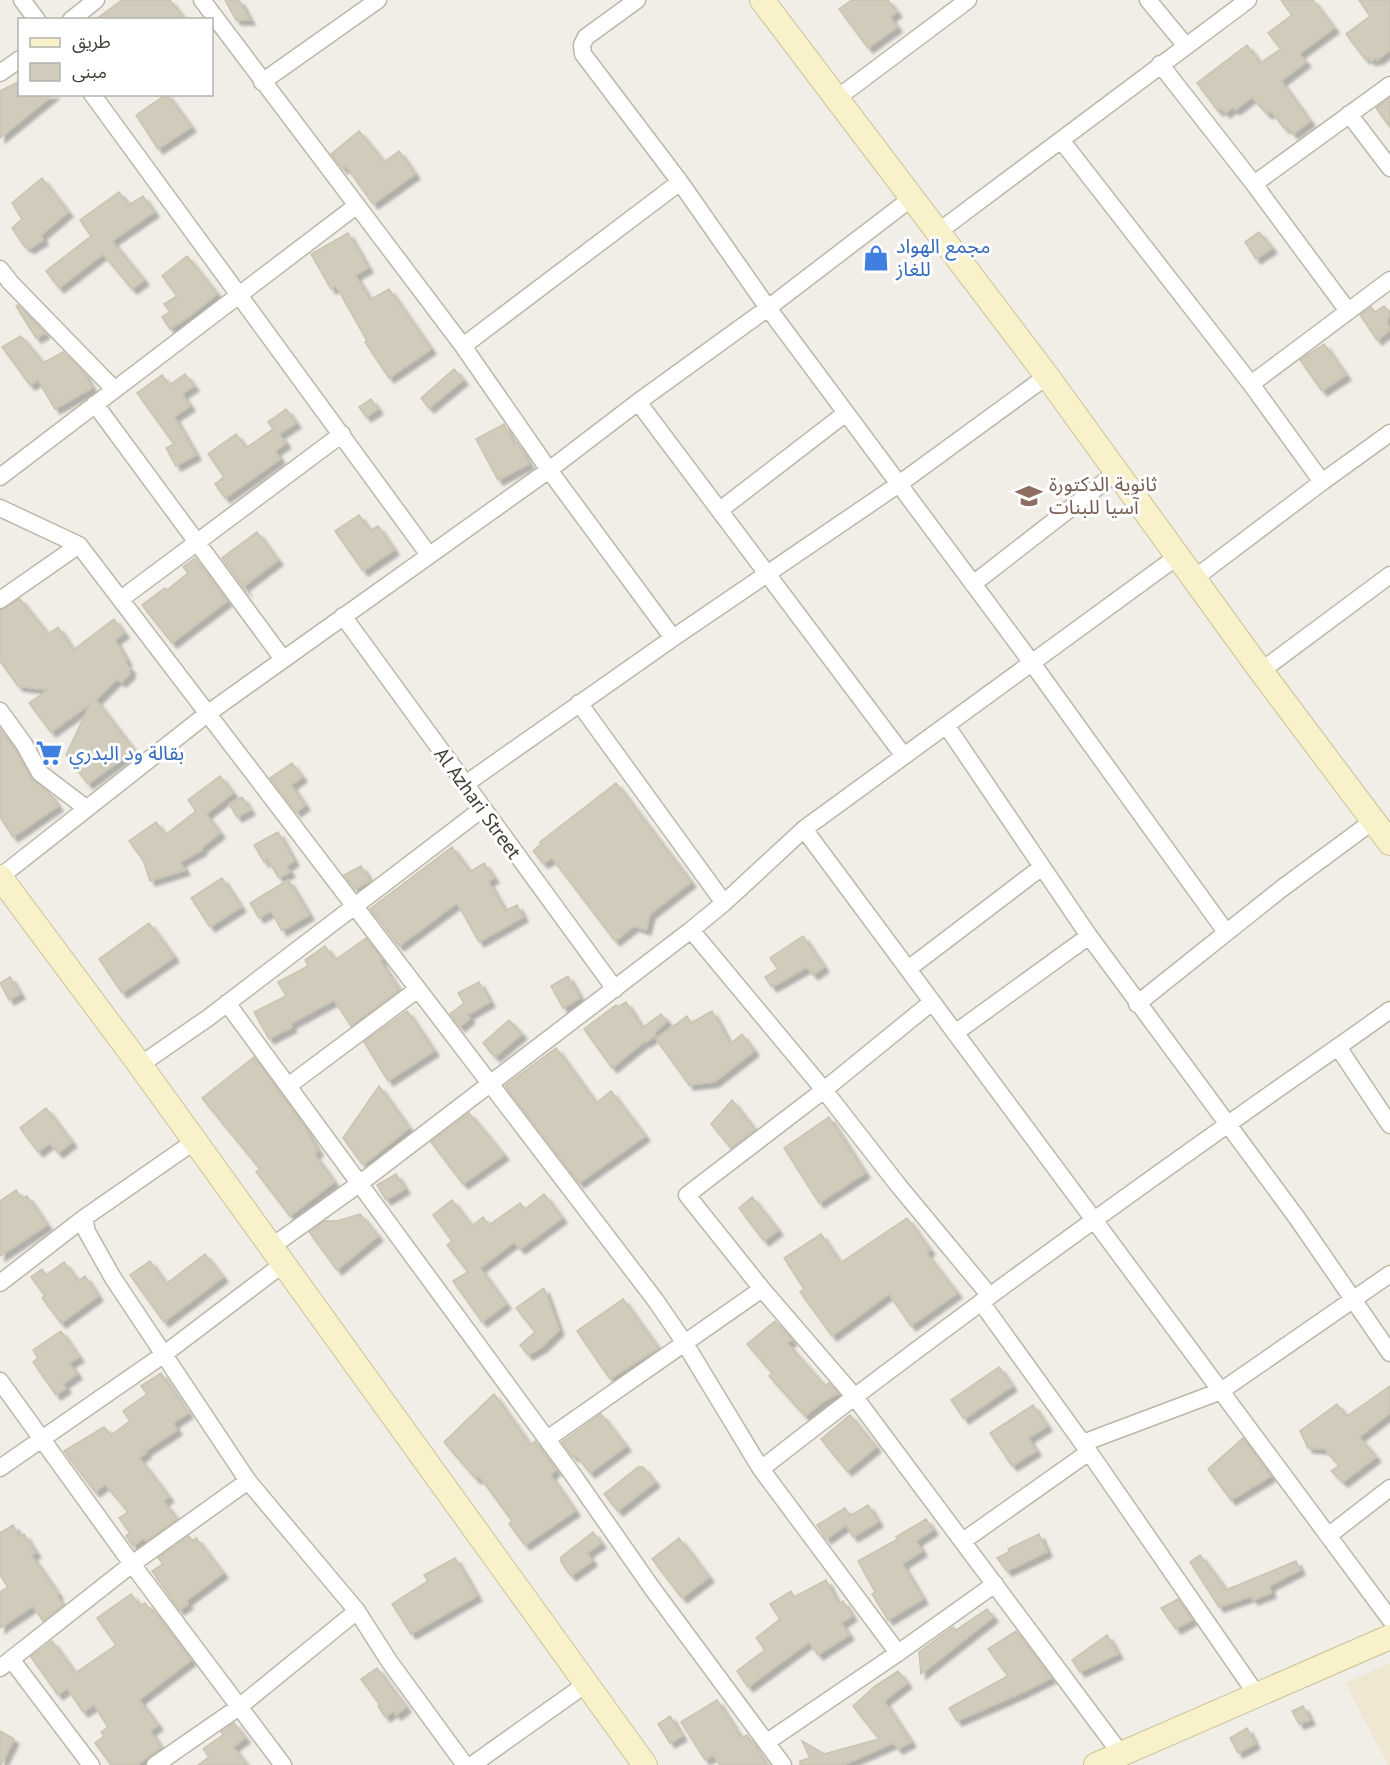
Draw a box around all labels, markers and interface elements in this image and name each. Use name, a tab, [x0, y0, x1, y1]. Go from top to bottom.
legend	[18, 18, 213, 96]
text: طريق	[72, 30, 111, 53]
text: مبنى	[72, 60, 107, 83]
place label: مجمع الهواد للغاز	[895, 233, 991, 282]
shop icon: مجمع الهواد للغاز	[861, 243, 891, 273]
place label: ثانوية الدكتورة آسيا للبنات	[1049, 471, 1157, 520]
school or university icon: ثانوية الدكتورة آسيا للبنات	[1014, 481, 1044, 511]
supermarket icon: بقالة ود البدري	[34, 738, 64, 768]
place label: بقالة ود البدري	[69, 740, 184, 769]
street label: Al Azhari Street	[429, 742, 527, 864]

